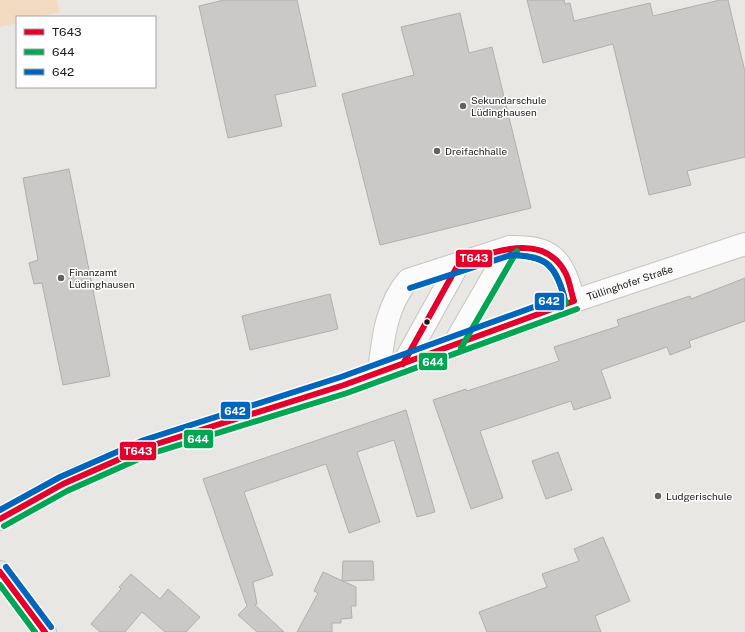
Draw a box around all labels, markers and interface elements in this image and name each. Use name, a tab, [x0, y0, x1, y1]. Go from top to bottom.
legend	[16, 16, 156, 88]
text: T643	[52, 25, 82, 39]
text: 644	[52, 45, 75, 59]
text: 642	[52, 65, 74, 79]
place label: Sekundarschule Lüdinghausen	[471, 94, 547, 118]
marker: Sekundarschule Lüdinghausen	[458, 101, 468, 111]
place label: Dreifachhalle	[445, 145, 508, 157]
marker: Dreifachhalle	[432, 146, 442, 156]
line badge: T643	[455, 249, 493, 268]
text: T643	[460, 252, 488, 264]
street label: Tüllinghofer Straße	[585, 262, 675, 302]
place label: Finanzamt Lüdinghausen	[69, 266, 135, 290]
marker: Finanzamt Lüdinghausen	[56, 273, 66, 283]
line badge: 642	[534, 292, 565, 311]
text: 642	[538, 295, 560, 307]
unlabelled marker	[422, 317, 432, 327]
line badge: 644	[418, 352, 448, 371]
text: 644	[422, 356, 444, 368]
line badge: 642	[220, 401, 251, 420]
text: 642	[224, 405, 246, 417]
line badge: 644	[183, 429, 214, 449]
text: 644	[187, 433, 209, 445]
line badge: T643	[119, 441, 157, 461]
text: T643	[124, 445, 152, 457]
place label: Ludgerischule	[666, 490, 733, 502]
marker: Ludgerischule	[653, 491, 663, 501]

